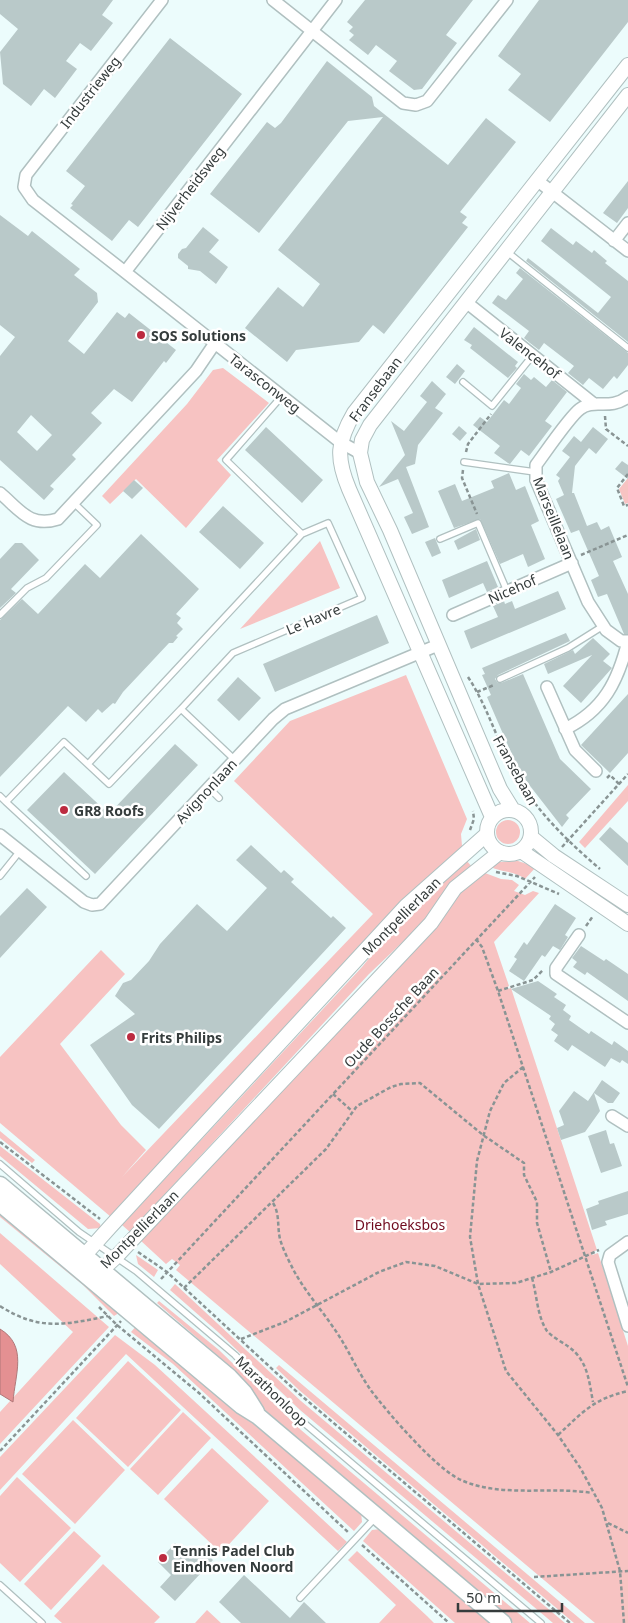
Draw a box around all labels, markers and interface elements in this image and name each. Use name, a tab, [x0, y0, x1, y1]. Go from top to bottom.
street label: Industrieweg	[56, 52, 124, 132]
street label: Nijverheidsweg	[151, 142, 229, 234]
street label: Valencehof	[496, 323, 565, 384]
place label: SOS Solutions	[151, 326, 246, 345]
marker: SOS Solutions	[135, 329, 147, 341]
street label: Tarasconweg	[225, 349, 305, 417]
street label: Fransebaan	[344, 353, 406, 425]
street label: Marseillelaan	[529, 474, 579, 562]
street label: Nicehof	[485, 570, 540, 608]
street label: Le Havre	[283, 599, 343, 639]
street label: Fransebaan	[489, 732, 543, 808]
street label: Avignonlaan	[171, 755, 241, 827]
place label: GR8 Roofs	[74, 801, 144, 820]
marker: GR8 Roofs	[58, 804, 70, 816]
street label: Montpellierlaan	[358, 873, 444, 959]
street label: Oude Bossche Baan	[339, 963, 443, 1071]
place label: Frits Philips	[141, 1028, 222, 1047]
marker: Frits Philips	[125, 1031, 137, 1043]
street label: Montpellierlaan	[96, 1186, 182, 1272]
park label: Driehoeksbos	[355, 1215, 446, 1234]
street label: Marathonloop	[232, 1352, 312, 1430]
place label: Tennis Padel Club Eindhoven Noord	[173, 1541, 295, 1576]
marker: Tennis Padel Club Eindhoven Noord	[157, 1552, 169, 1564]
scale bar	[458, 1580, 562, 1612]
text: 50 m	[466, 1587, 501, 1607]

